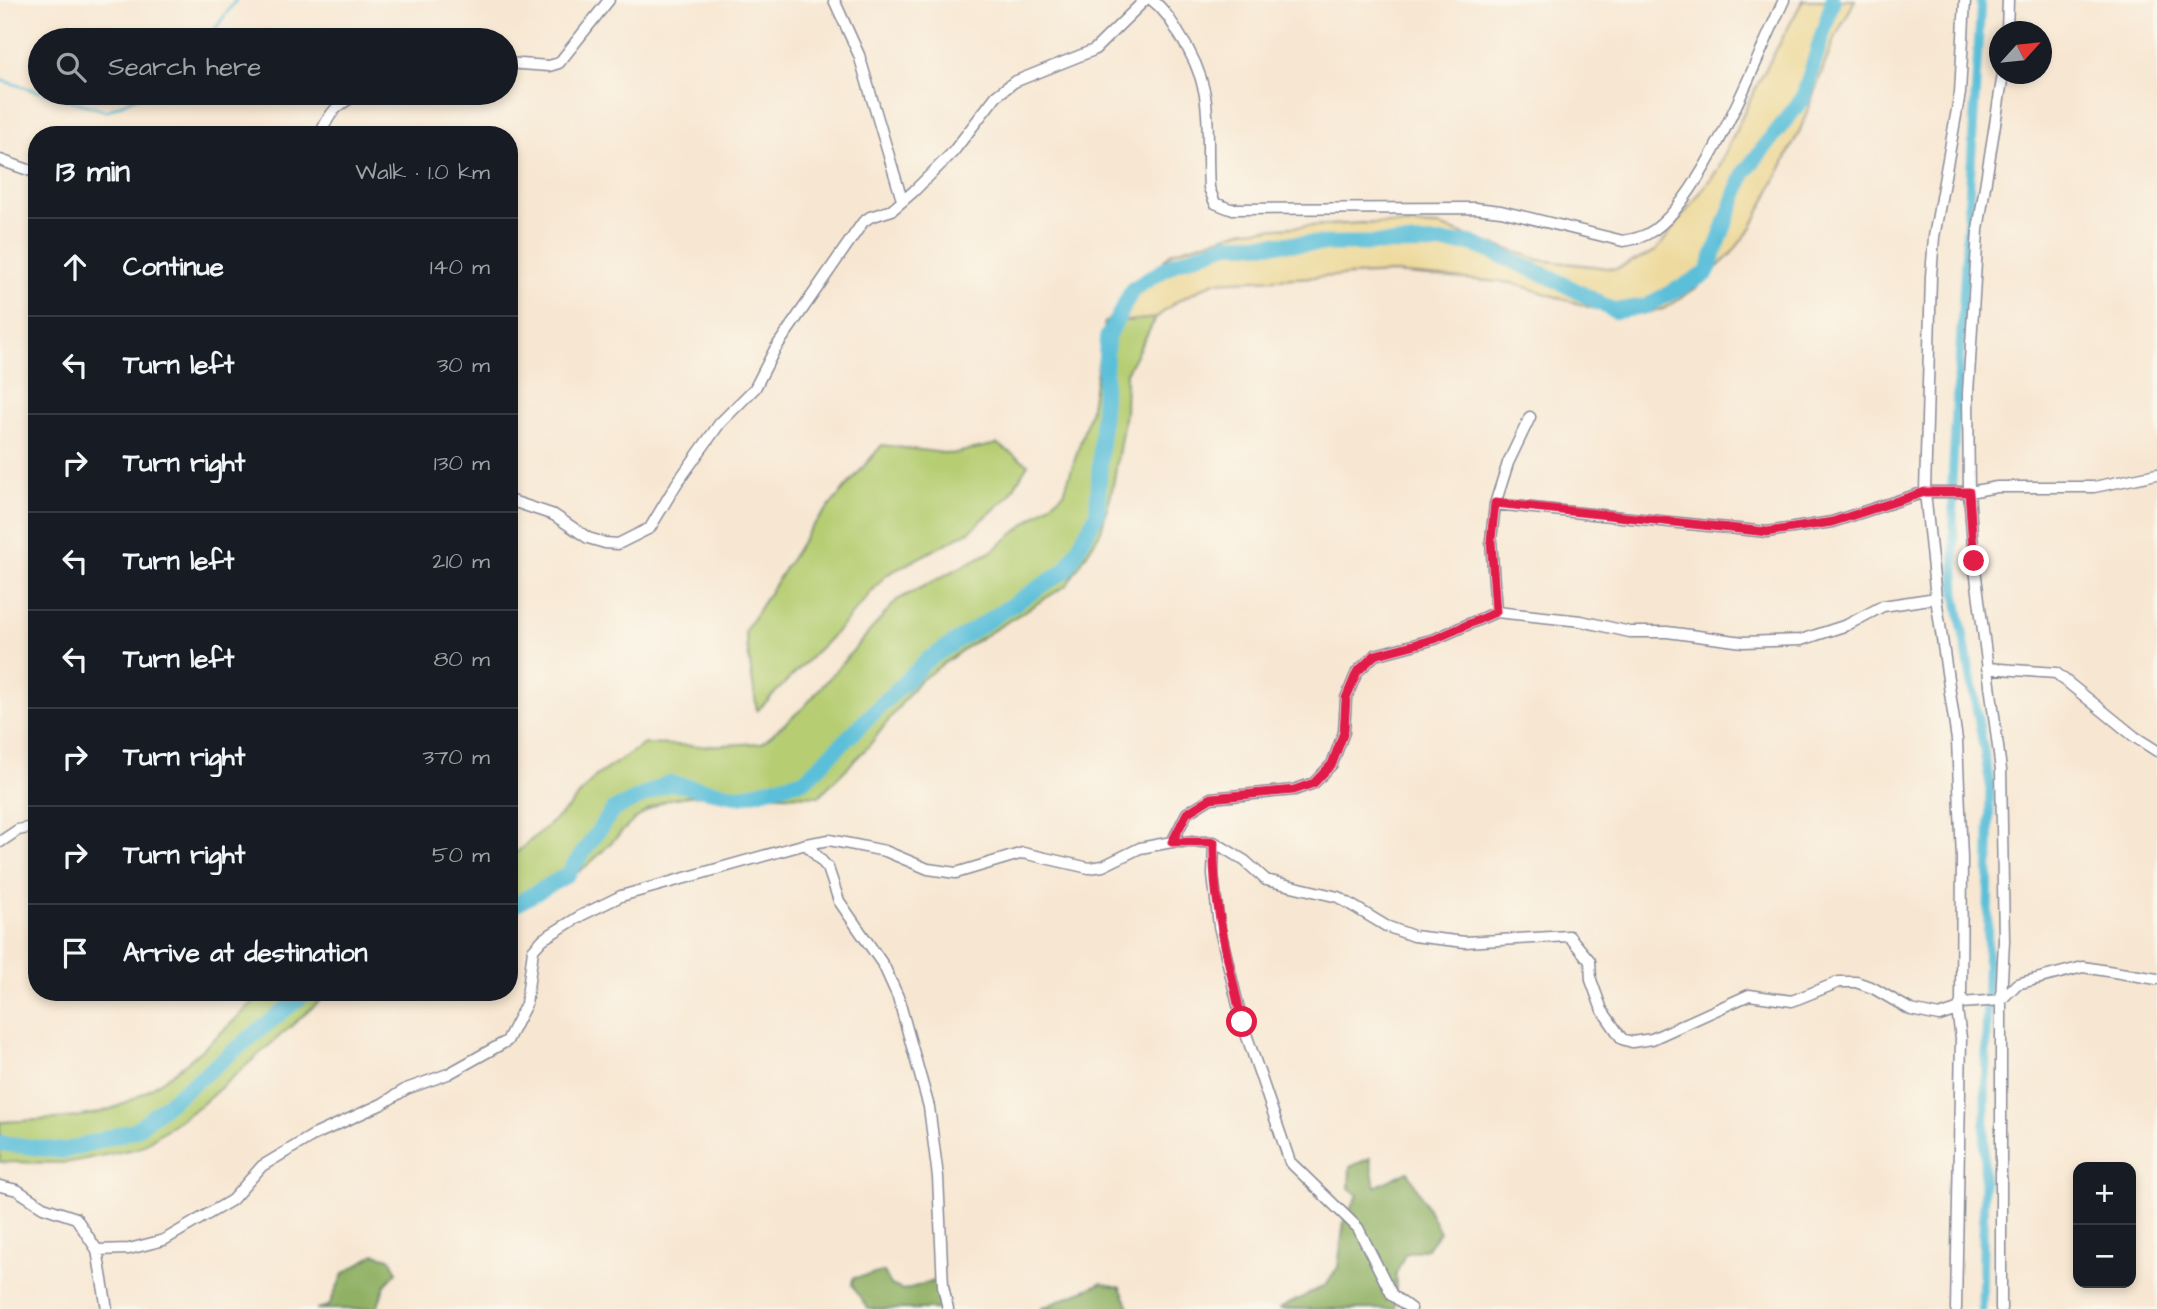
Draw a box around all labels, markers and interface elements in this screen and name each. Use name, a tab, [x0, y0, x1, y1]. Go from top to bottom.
north arrow	[1989, 21, 2052, 84]
search box	[28, 28, 518, 105]
icon: search	[52, 48, 90, 86]
text: Search here	[108, 49, 261, 85]
text: 13 min	[56, 151, 130, 193]
text: Walk · 1.0 km	[355, 156, 490, 188]
icon: ahead	[56, 248, 94, 286]
text: Continue	[123, 249, 224, 285]
text: 140 m	[430, 251, 490, 283]
icon: left	[56, 346, 94, 384]
text: Turn left	[123, 347, 234, 383]
text: 30 m	[437, 349, 490, 381]
icon: right	[56, 444, 94, 482]
text: Turn right	[123, 445, 245, 481]
text: 130 m	[434, 447, 490, 479]
icon: left	[56, 542, 94, 580]
text: Turn left	[123, 543, 234, 579]
text: 210 m	[432, 545, 490, 577]
route end	[1958, 545, 1989, 576]
icon: left	[56, 640, 94, 678]
text: Turn left	[123, 641, 234, 677]
text: 80 m	[433, 643, 490, 675]
icon: right	[56, 738, 94, 776]
text: Turn right	[123, 739, 245, 775]
text: 370 m	[423, 741, 490, 773]
icon: right	[56, 836, 94, 874]
text: Turn right	[123, 837, 245, 873]
text: 50 m	[432, 839, 490, 871]
icon: arrive	[56, 934, 94, 972]
text: Arrive at destination	[123, 935, 368, 971]
route start	[1226, 1006, 1257, 1037]
map controls	[2073, 1162, 2136, 1288]
button: +	[2073, 1162, 2136, 1225]
button: −	[2073, 1225, 2136, 1288]

